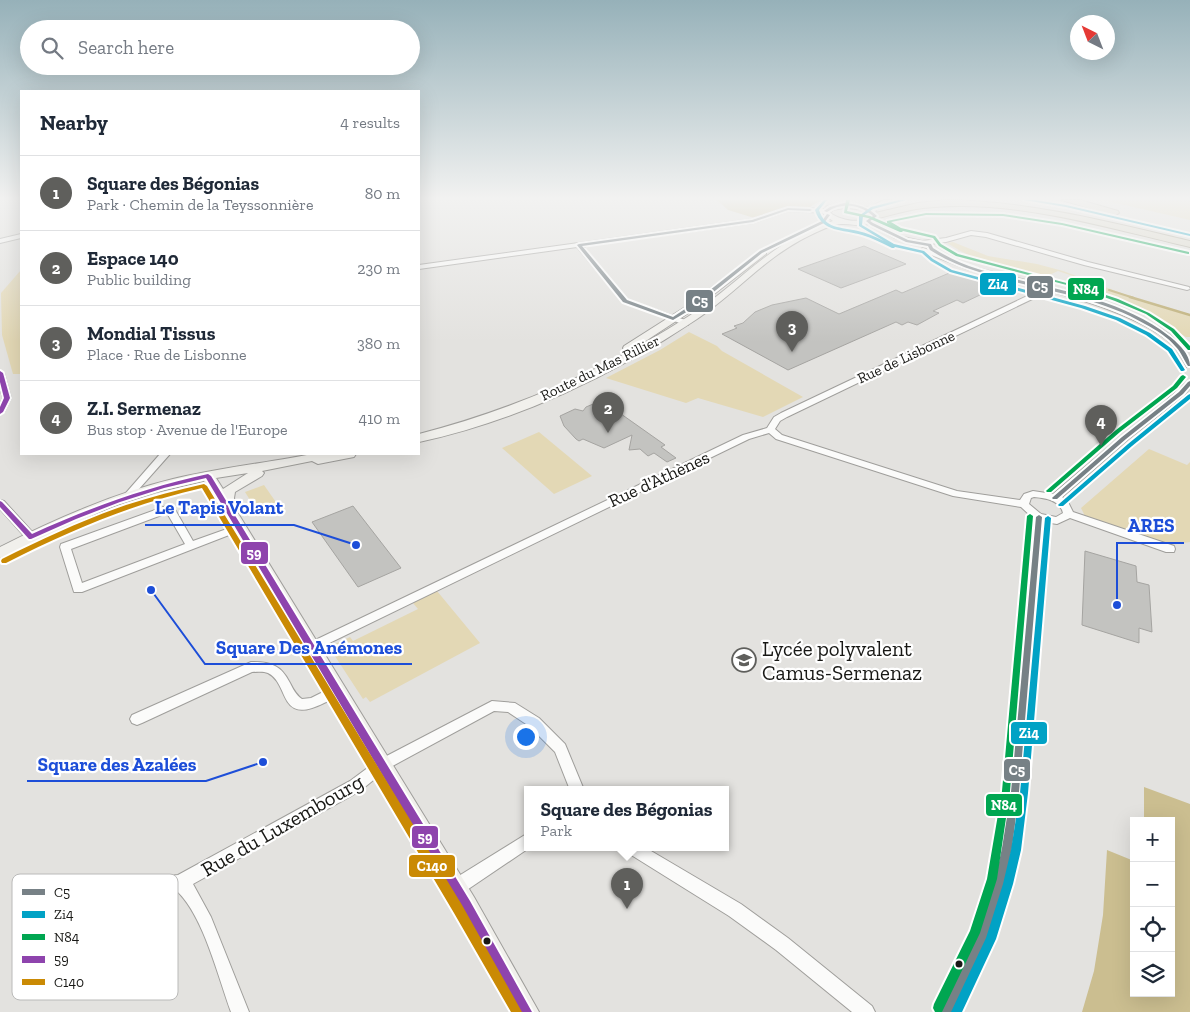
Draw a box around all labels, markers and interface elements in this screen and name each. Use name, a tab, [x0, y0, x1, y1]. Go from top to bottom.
north arrow	[1070, 15, 1115, 60]
search box	[20, 20, 420, 75]
icon: search	[38, 34, 66, 62]
text: Search here	[78, 36, 174, 59]
text: Nearby	[40, 110, 108, 135]
text: 4 results	[340, 113, 400, 132]
text: Square des Bégonias	[87, 172, 259, 195]
text: 1	[53, 184, 59, 203]
text: 80 m	[365, 184, 400, 203]
text: Park · Chemin de la Teyssonnière	[87, 195, 314, 214]
text: Espace 140	[87, 247, 179, 270]
text: 2	[52, 259, 60, 278]
text: 230 m	[357, 259, 400, 278]
text: Public building	[87, 270, 191, 289]
line badge: Zi4	[979, 272, 1017, 296]
line badge: C5	[1026, 275, 1054, 299]
text: Zi4	[988, 276, 1008, 293]
line badge: N84	[1067, 277, 1105, 301]
text: C5	[1032, 278, 1048, 295]
text: N84	[1073, 281, 1099, 298]
line badge: C5	[685, 289, 714, 313]
text: C5	[692, 293, 708, 310]
pin: 3	[776, 311, 808, 352]
text: Mondial Tissus	[87, 322, 215, 345]
street label: Rue de Lisbonne	[854, 327, 958, 387]
street label: Route du Mas Rillier	[537, 331, 663, 405]
text: 3	[52, 334, 60, 353]
text: 380 m	[357, 334, 400, 353]
text: Place · Rue de Lisbonne	[87, 345, 247, 364]
pin: 2	[592, 392, 624, 433]
text: Z.I. Sermenaz	[87, 397, 201, 420]
pin: 4	[1085, 405, 1117, 446]
text: 4	[51, 409, 61, 428]
text: 410 m	[359, 409, 400, 428]
text: Bus stop · Avenue de l'Europe	[87, 420, 288, 439]
street label: Rue d'Athènes	[605, 446, 713, 512]
callout: Le Tapis Volant	[145, 491, 294, 525]
text: Le Tapis Volant	[155, 496, 284, 519]
callout: ARES	[1117, 509, 1184, 543]
text: ARES	[1127, 514, 1175, 537]
line badge: 59	[240, 541, 269, 565]
text: 59	[247, 545, 262, 562]
callout: Square Des Anémones	[205, 630, 412, 664]
text: Square Des Anémones	[216, 636, 402, 659]
place label: Lycée polyvalent Camus-Sermenaz	[762, 636, 922, 685]
school or university icon: Lycée polyvalent Camus-Sermenaz	[731, 647, 757, 673]
line badge: Zi4	[1010, 721, 1048, 745]
your location	[513, 724, 539, 750]
text: Zi4	[1019, 725, 1039, 742]
callout: Square des Azalées	[27, 747, 206, 781]
text: Square des Azalées	[38, 753, 197, 776]
line badge: C5	[1003, 758, 1031, 782]
text: C5	[1009, 762, 1025, 779]
street label: Rue du Luxembourg	[196, 768, 368, 882]
popup	[524, 786, 729, 851]
line badge: N84	[985, 793, 1023, 817]
text: N84	[991, 797, 1017, 814]
text: Square des Bégonias	[540, 798, 713, 821]
map controls	[1130, 817, 1175, 997]
button: +	[1130, 817, 1175, 862]
text: Park	[540, 821, 572, 840]
line badge: 59	[411, 825, 439, 849]
text: 59	[418, 829, 433, 846]
line badge: C140	[408, 854, 456, 878]
text: C140	[417, 858, 447, 875]
button: −	[1130, 862, 1175, 907]
pin: 1	[611, 868, 643, 909]
legend	[12, 874, 178, 1000]
text: C5	[54, 884, 70, 901]
text: Zi4	[54, 906, 74, 923]
button: locate	[1130, 907, 1175, 952]
text: N84	[54, 929, 80, 946]
unlabelled marker	[482, 936, 492, 946]
text: 59	[54, 951, 69, 968]
button: layers	[1130, 952, 1175, 997]
unlabelled marker	[954, 959, 964, 969]
text: C140	[54, 974, 84, 991]

